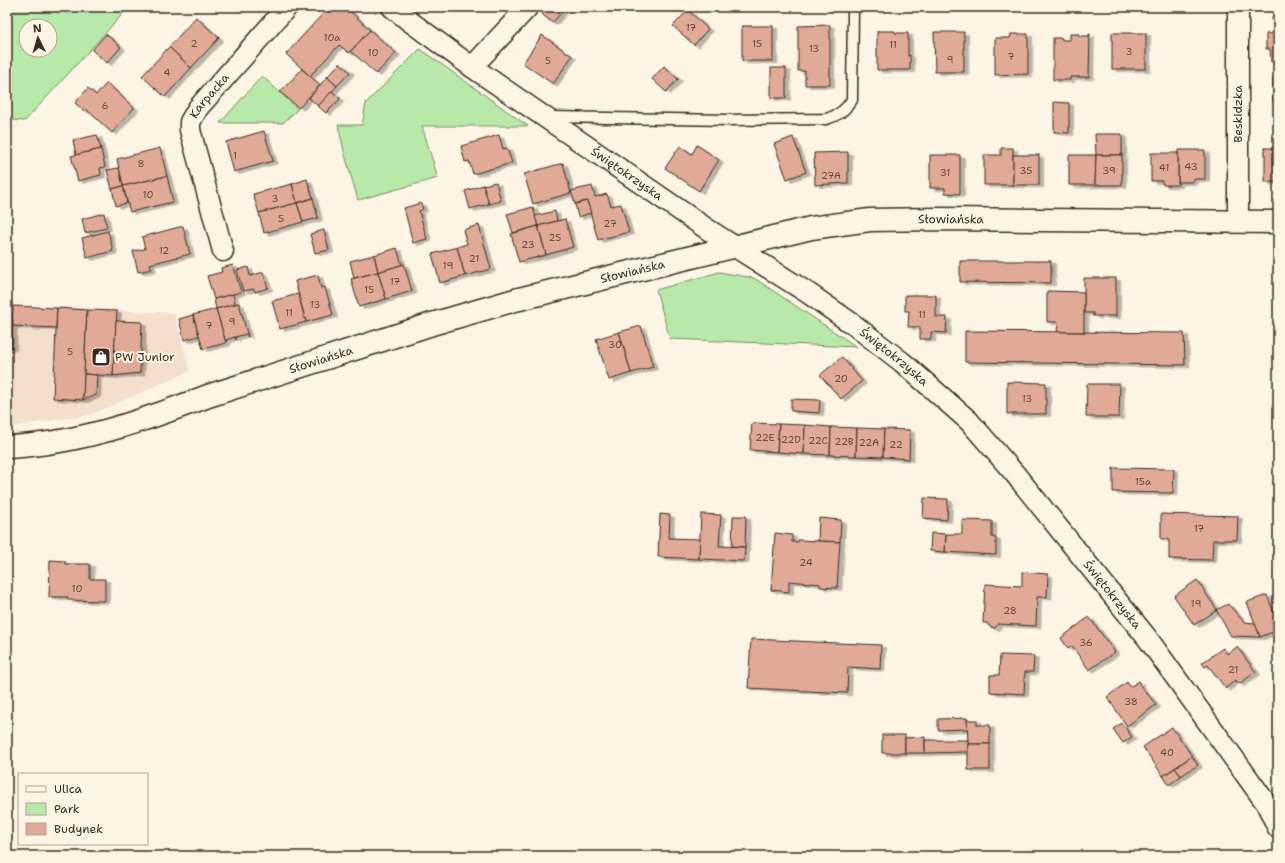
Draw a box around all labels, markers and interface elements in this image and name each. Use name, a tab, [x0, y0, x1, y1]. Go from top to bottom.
north arrow	[18, 18, 58, 58]
text: N	[32, 21, 42, 36]
house number: 17	[686, 21, 696, 34]
house number: 10a	[324, 31, 341, 44]
house number: 2	[191, 37, 198, 50]
house number: 15	[752, 37, 762, 50]
house number: 11	[889, 38, 897, 51]
house number: 13	[809, 42, 819, 55]
house number: 3	[1126, 45, 1133, 58]
house number: 10	[368, 46, 378, 59]
house number: 7	[1008, 50, 1015, 63]
house number: 9	[947, 53, 954, 66]
house number: 5	[545, 54, 551, 67]
house number: 4	[164, 66, 171, 79]
street label: Karpacka	[186, 70, 233, 121]
street label: Beskidzka	[1230, 85, 1246, 143]
house number: 6	[102, 99, 109, 112]
street label: Świętokrzyska	[588, 143, 666, 204]
house number: 1	[233, 149, 237, 162]
house number: 8	[138, 157, 145, 170]
house number: 43	[1184, 160, 1198, 173]
house number: 41	[1159, 161, 1169, 174]
house number: 35	[1020, 164, 1032, 177]
house number: 39	[1102, 164, 1116, 177]
house number: 31	[940, 166, 950, 179]
house number: 27A	[821, 169, 841, 182]
house number: 10	[143, 188, 153, 201]
house number: 3	[272, 192, 279, 205]
street label: Słowiańska	[918, 211, 984, 227]
house number: 5	[278, 212, 284, 225]
house number: 27	[603, 217, 617, 230]
house number: 25	[549, 231, 561, 244]
house number: 23	[521, 238, 535, 251]
house number: 12	[159, 244, 169, 257]
house number: 21	[469, 252, 479, 265]
street label: Słowiańska	[599, 256, 667, 287]
house number: 19	[443, 259, 453, 272]
house number: 17	[390, 275, 400, 288]
house number: 15	[364, 283, 374, 296]
house number: 13	[310, 298, 320, 311]
house number: 11	[285, 306, 293, 319]
house number: 11	[918, 308, 926, 321]
house number: 9	[229, 315, 236, 328]
house number: 7	[206, 319, 213, 332]
street label: Świętokrzyska	[856, 324, 932, 390]
house number: 30	[608, 338, 622, 351]
street label: Słowiańska	[287, 342, 355, 377]
house number: 5	[67, 345, 73, 358]
shop icon: PW Junior	[90, 346, 112, 368]
place label: PW Junior	[115, 349, 175, 365]
house number: 20	[834, 372, 848, 385]
house number: 13	[1022, 392, 1032, 405]
house number: 22E	[755, 431, 775, 444]
house number: 22D	[781, 433, 801, 446]
house number: 22C	[808, 434, 828, 447]
house number: 22B	[834, 435, 854, 448]
house number: 22A	[859, 436, 879, 449]
house number: 22	[889, 438, 903, 451]
house number: 15a	[1135, 475, 1152, 488]
house number: 17	[1194, 522, 1204, 535]
house number: 24	[799, 556, 813, 569]
street label: Świętokrzyska	[1080, 557, 1145, 633]
house number: 10	[72, 582, 82, 595]
house number: 19	[1191, 597, 1201, 610]
house number: 28	[1003, 604, 1017, 617]
house number: 36	[1079, 636, 1093, 649]
house number: 21	[1228, 663, 1238, 676]
house number: 38	[1124, 695, 1138, 708]
house number: 40	[1160, 746, 1174, 759]
legend	[18, 773, 148, 845]
text: Ulica	[54, 781, 83, 797]
text: Park	[54, 801, 80, 817]
text: Budynek	[54, 821, 103, 837]

